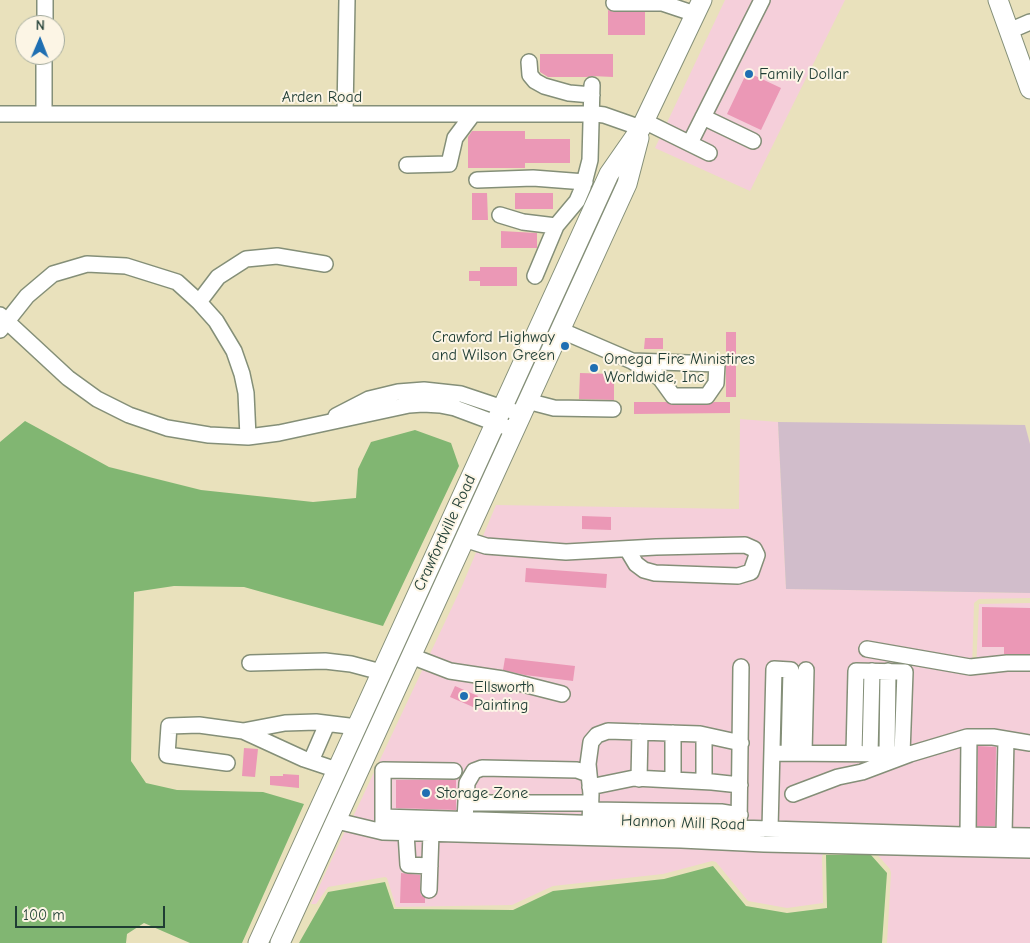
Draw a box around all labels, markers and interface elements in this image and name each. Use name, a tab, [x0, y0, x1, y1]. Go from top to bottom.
north arrow	[15, 15, 65, 65]
text: N	[36, 17, 45, 34]
place label: Family Dollar	[759, 64, 849, 84]
marker: Family Dollar	[743, 68, 755, 80]
street label: Arden Road	[282, 87, 362, 107]
place label: Crawford Highway and Wilson Green	[431, 327, 555, 365]
marker: Crawford Highway and Wilson Green	[559, 340, 571, 352]
place label: Omega Fire Ministires Worldwide, Inc	[604, 349, 755, 387]
marker: Omega Fire Ministires Worldwide, Inc	[588, 362, 600, 374]
street label: Crawfordville Road	[410, 472, 480, 594]
place label: Ellsworth Painting	[474, 677, 535, 715]
marker: Ellsworth Painting	[458, 690, 470, 702]
place label: Storage Zone	[436, 783, 528, 803]
marker: Storage Zone	[420, 787, 432, 799]
street label: Hannon Mill Road	[621, 811, 745, 835]
scale bar	[18, 896, 168, 928]
text: 100 m	[23, 906, 65, 924]

